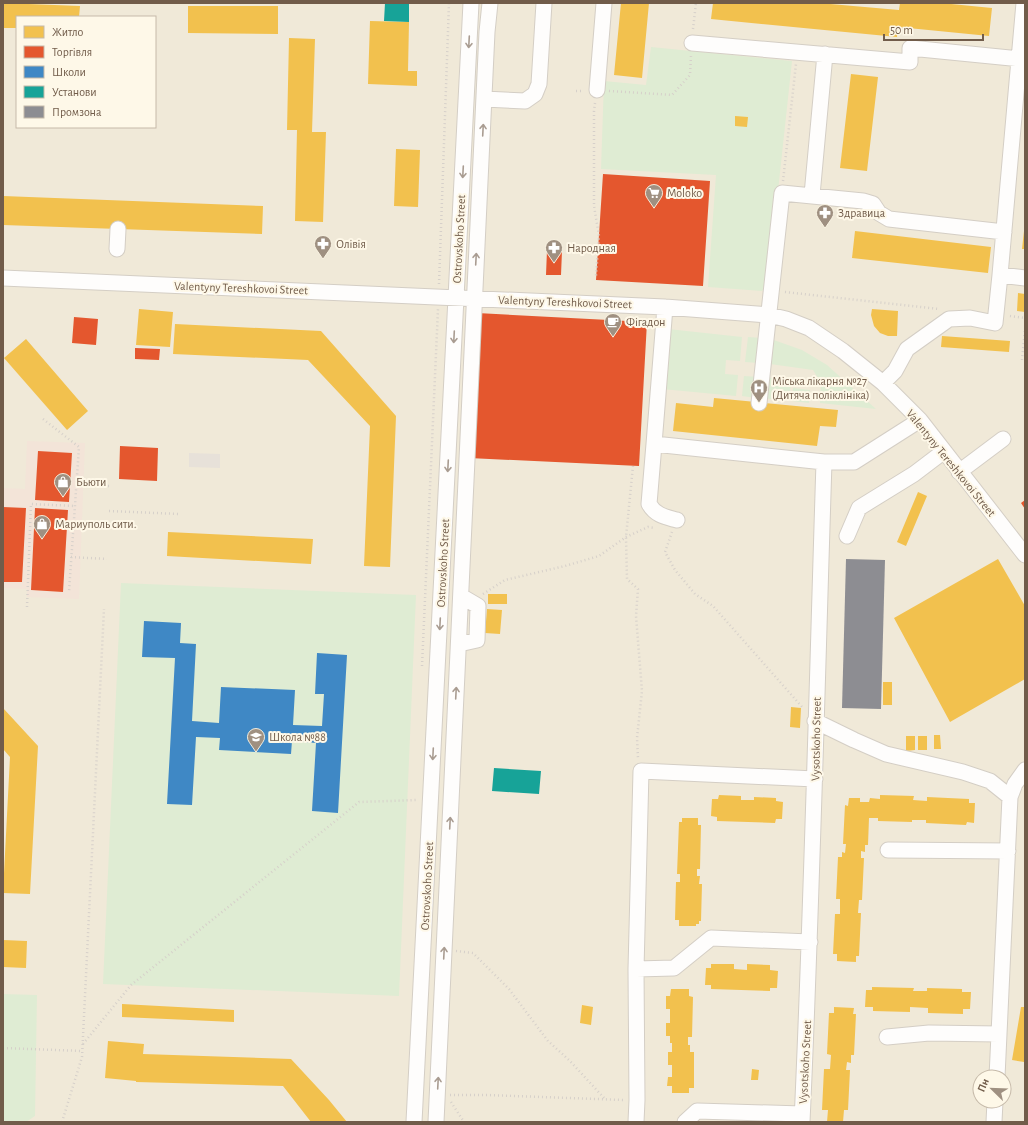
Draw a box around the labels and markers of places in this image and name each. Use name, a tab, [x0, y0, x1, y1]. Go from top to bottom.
supermarket icon: Moloko	[644, 183, 664, 208]
place label: Moloko	[667, 187, 702, 199]
pharmacy icon: Здравица	[815, 203, 835, 228]
place label: Здравица	[838, 207, 886, 219]
pharmacy icon: Олівія	[313, 234, 333, 259]
place label: Олівія	[336, 238, 366, 250]
pharmacy icon: Народная	[544, 238, 564, 263]
place label: Народная	[567, 242, 616, 254]
cafe icon: Фігадон	[603, 312, 623, 337]
place label: Фігадон	[626, 316, 666, 328]
place label: Міська лікарня №27 (Дитяча поліклініка)	[772, 375, 870, 401]
hospital icon: Міська лікарня №27 (Дитяча поліклініка)	[749, 378, 769, 403]
shop icon: Бьюти	[53, 472, 73, 497]
place label: Бьюти	[76, 476, 106, 488]
shop icon: Мариуполь сити.	[32, 514, 52, 539]
place label: Мариуполь сити.	[55, 518, 136, 531]
school or university icon: Школа №88	[246, 727, 266, 752]
place label: Школа №88	[269, 731, 326, 743]

